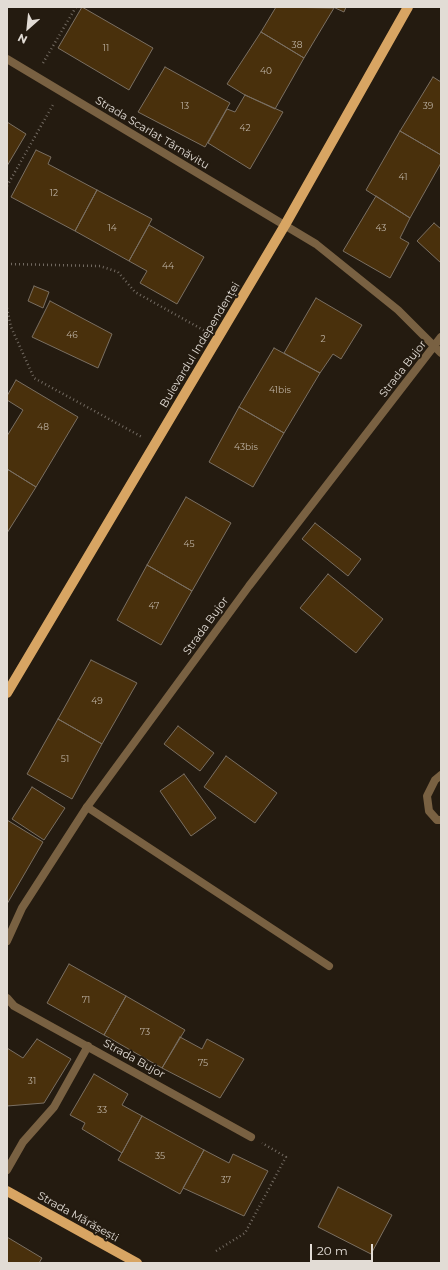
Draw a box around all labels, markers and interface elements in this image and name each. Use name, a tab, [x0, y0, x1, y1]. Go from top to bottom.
north arrow	[8, 8, 48, 48]
text: N	[15, 30, 30, 47]
house number: 38	[292, 40, 302, 50]
house number: 11	[103, 43, 109, 53]
house number: 40	[260, 66, 272, 76]
street label: Strada Scarlat Târnăvitu	[93, 94, 211, 172]
house number: 13	[181, 101, 189, 111]
house number: 39	[423, 101, 433, 111]
house number: 42	[239, 123, 251, 133]
house number: 41	[399, 172, 407, 182]
house number: 12	[50, 188, 58, 198]
house number: 14	[107, 223, 117, 233]
house number: 43	[376, 223, 386, 233]
house number: 44	[162, 261, 174, 271]
street label: Bulevardul Independenței	[157, 280, 243, 410]
house number: 46	[66, 330, 78, 340]
house number: 2	[320, 334, 326, 344]
street label: Strada Bujor	[377, 338, 429, 400]
house number: 41bis	[269, 385, 291, 395]
house number: 48	[37, 422, 49, 432]
house number: 43bis	[234, 442, 258, 452]
house number: 45	[183, 539, 195, 549]
street label: Strada Bujor	[181, 594, 231, 658]
house number: 47	[149, 601, 159, 611]
house number: 49	[91, 696, 103, 706]
house number: 51	[61, 754, 69, 764]
house number: 71	[82, 995, 90, 1005]
house number: 73	[140, 1027, 150, 1037]
street label: Strada Bujor	[101, 1037, 167, 1081]
house number: 75	[198, 1058, 208, 1068]
house number: 31	[28, 1076, 36, 1086]
house number: 33	[97, 1105, 107, 1115]
house number: 35	[155, 1151, 165, 1161]
house number: 37	[221, 1175, 231, 1185]
street label: Strada Mărășești	[35, 1189, 121, 1245]
scale bar	[312, 1236, 375, 1262]
text: 20 m	[317, 1243, 348, 1258]

